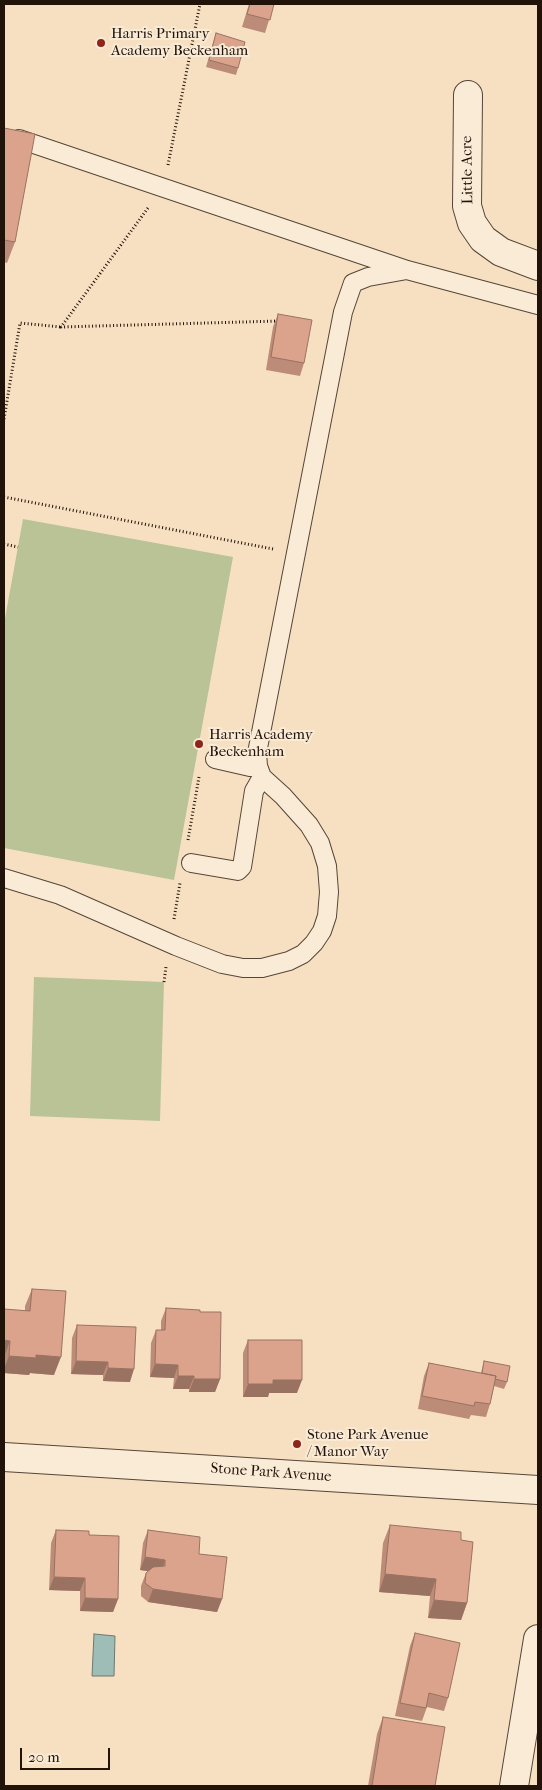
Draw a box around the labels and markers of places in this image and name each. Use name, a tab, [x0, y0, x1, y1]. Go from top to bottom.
place label: Harris Primary Academy Beckenham	[111, 25, 248, 60]
marker: Harris Primary Academy Beckenham	[95, 37, 107, 49]
place label: Harris Academy Beckenham	[209, 726, 313, 761]
marker: Harris Academy Beckenham	[193, 738, 205, 750]
place label: Stone Park Avenue / Manor Way	[307, 1426, 428, 1461]
marker: Stone Park Avenue / Manor Way	[291, 1438, 303, 1450]

